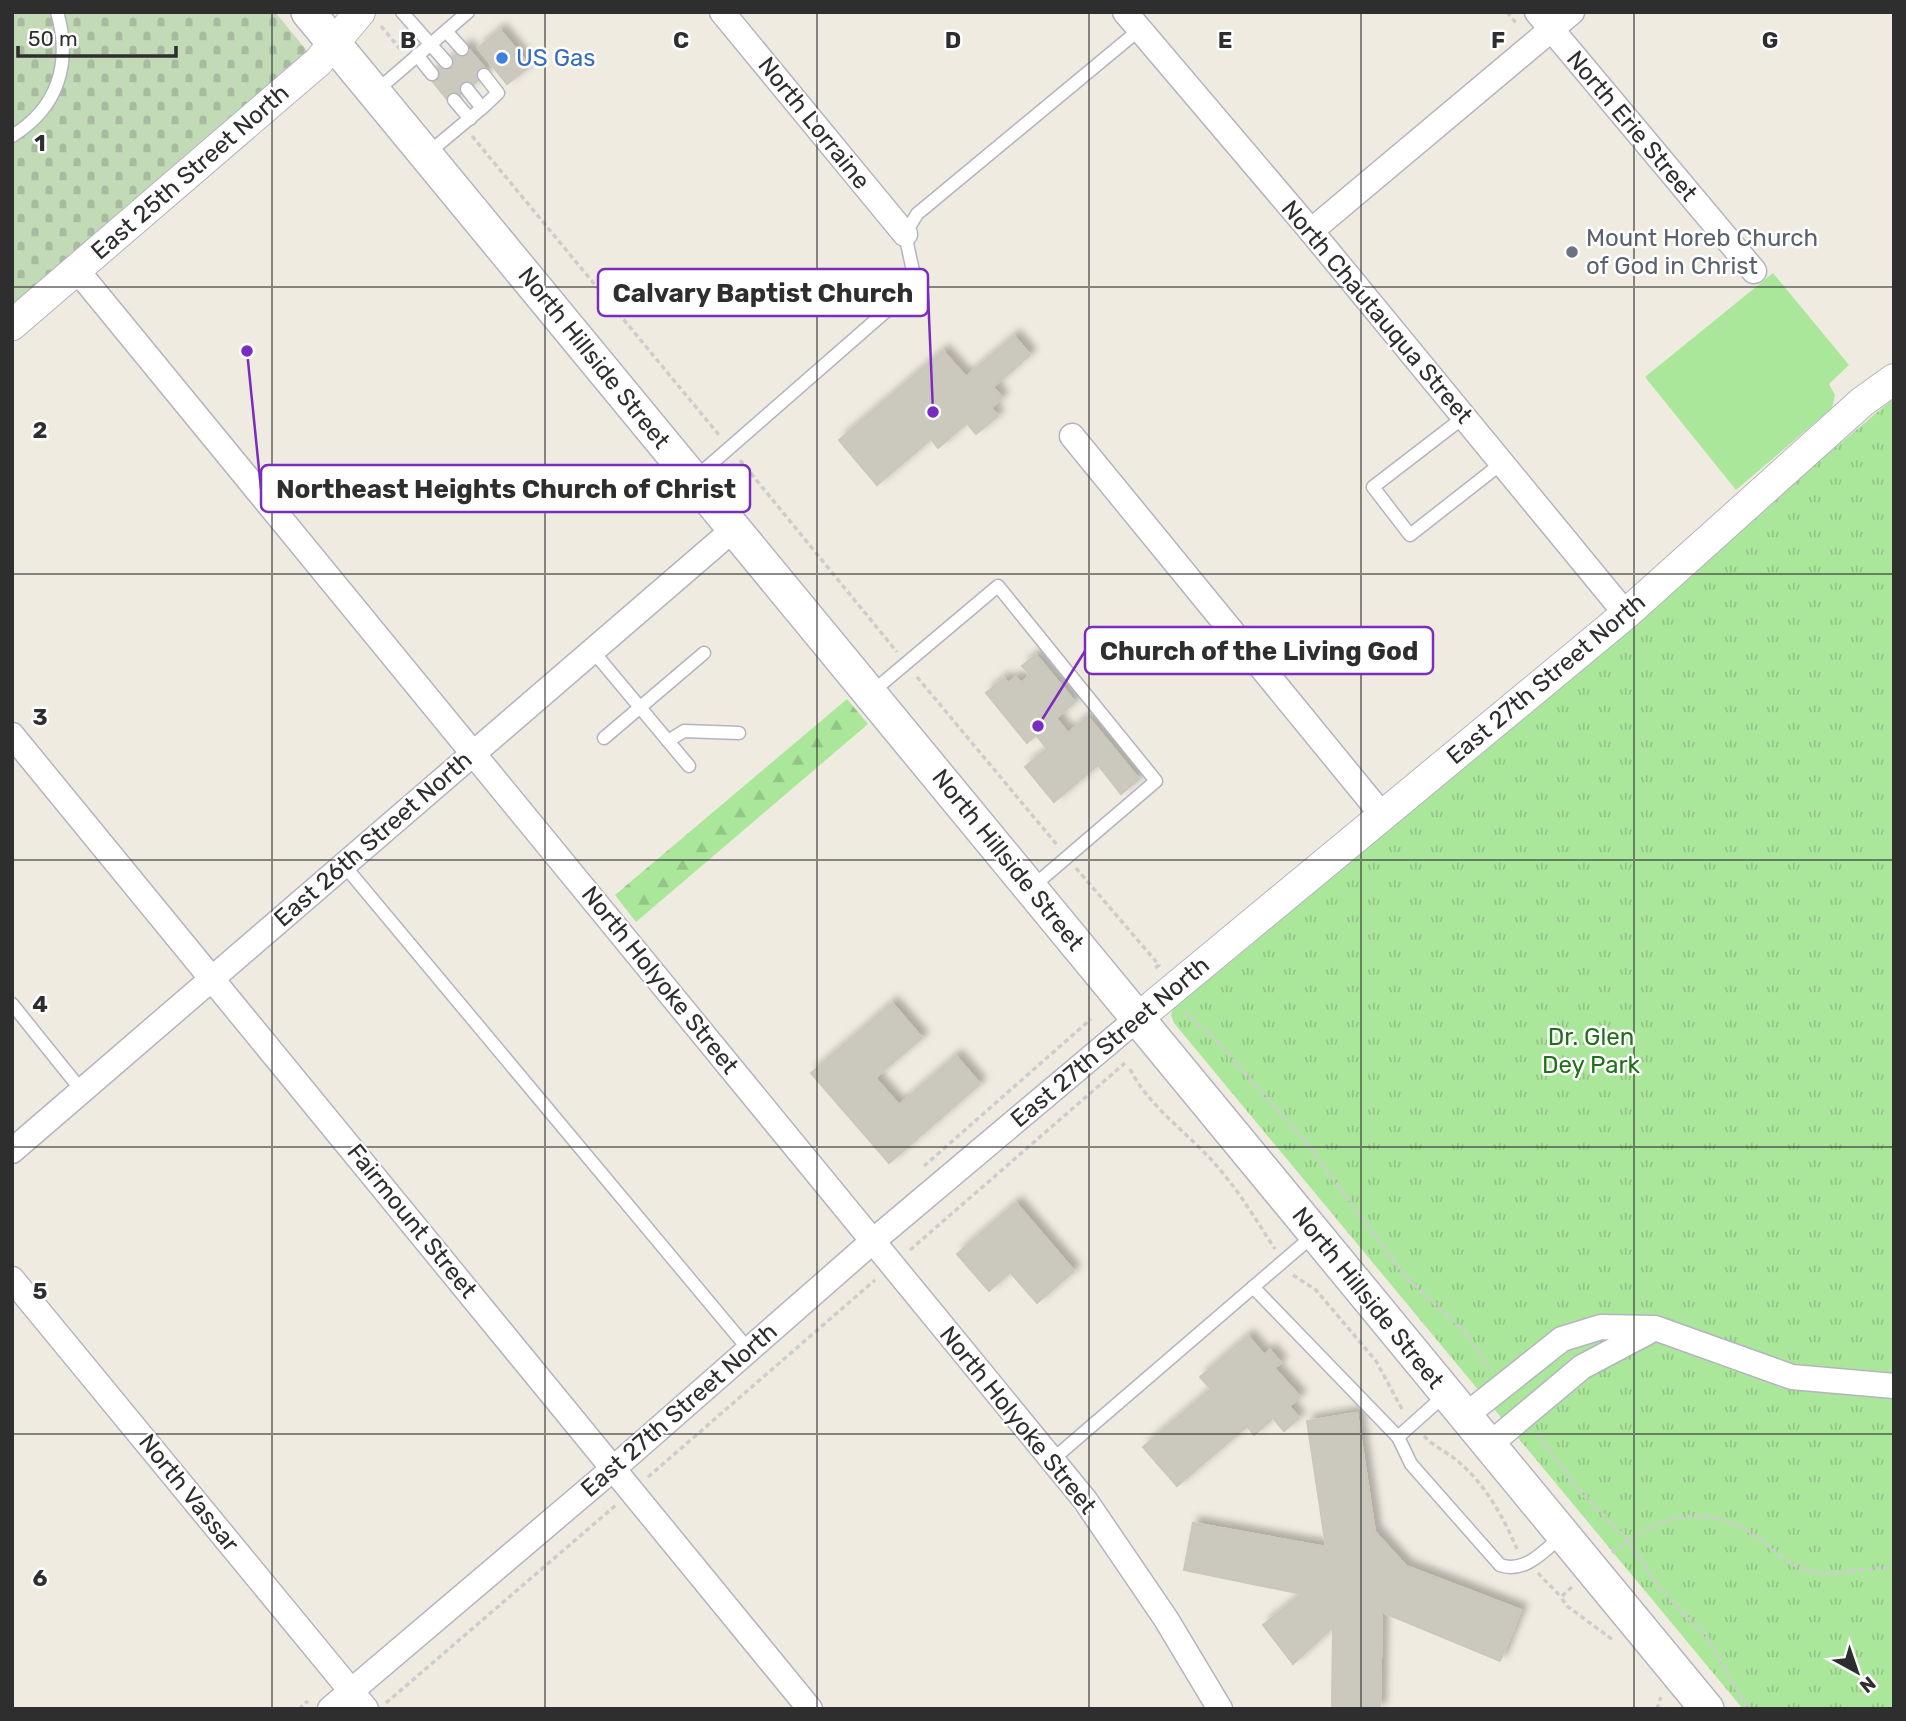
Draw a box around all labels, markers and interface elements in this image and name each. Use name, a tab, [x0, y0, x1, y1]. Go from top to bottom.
scale bar	[18, 14, 175, 58]
text: 50 m	[28, 26, 78, 51]
text: B	[400, 26, 416, 54]
text: C	[673, 26, 689, 54]
text: D	[945, 26, 961, 54]
text: E	[1218, 26, 1232, 54]
text: F	[1491, 26, 1505, 54]
text: G	[1762, 26, 1778, 54]
place label: US Gas	[516, 44, 595, 72]
street label: North Erie Street	[1561, 45, 1703, 207]
marker: US Gas	[494, 50, 510, 66]
street label: North Lorraine	[752, 51, 876, 195]
street label: East 25th Street North	[86, 79, 294, 265]
text: 1	[34, 129, 46, 157]
street label: North Chautauqua Street	[1276, 195, 1478, 429]
place label: Mount Horeb Church of God in Christ	[1586, 224, 1818, 280]
marker: Mount Horeb Church of God in Christ	[1564, 244, 1580, 260]
street label: North Hillside Street	[512, 262, 676, 454]
callout: Calvary Baptist Church	[598, 269, 928, 316]
text: Calvary Baptist Church	[613, 278, 913, 309]
text: 2	[33, 416, 47, 444]
callout: Northeast Heights Church of Christ	[261, 465, 750, 512]
text: Northeast Heights Church of Christ	[276, 474, 736, 505]
street label: East 27th Street North	[1441, 588, 1651, 770]
callout: Church of the Living God	[1085, 627, 1433, 674]
text: Church of the Living God	[1100, 636, 1418, 667]
text: 3	[32, 703, 48, 731]
street label: East 26th Street North	[269, 746, 477, 932]
street label: North Hillside Street	[926, 764, 1090, 956]
street label: North Holyoke Street	[576, 881, 744, 1079]
street label: East 27th Street North	[1005, 951, 1215, 1133]
text: 4	[32, 990, 48, 1018]
park label: Dr. Glen Dey Park	[1542, 1023, 1641, 1079]
street label: Fairmount Street	[341, 1138, 483, 1304]
street label: North Hillside Street	[1286, 1202, 1450, 1394]
text: 5	[33, 1277, 48, 1305]
street label: East 27th Street North	[575, 1317, 783, 1503]
street label: North Holyoke Street	[934, 1321, 1102, 1519]
street label: North Vassar	[133, 1429, 245, 1557]
text: 6	[33, 1564, 48, 1592]
north arrow	[1822, 1637, 1892, 1707]
text: N	[1855, 1671, 1880, 1698]

